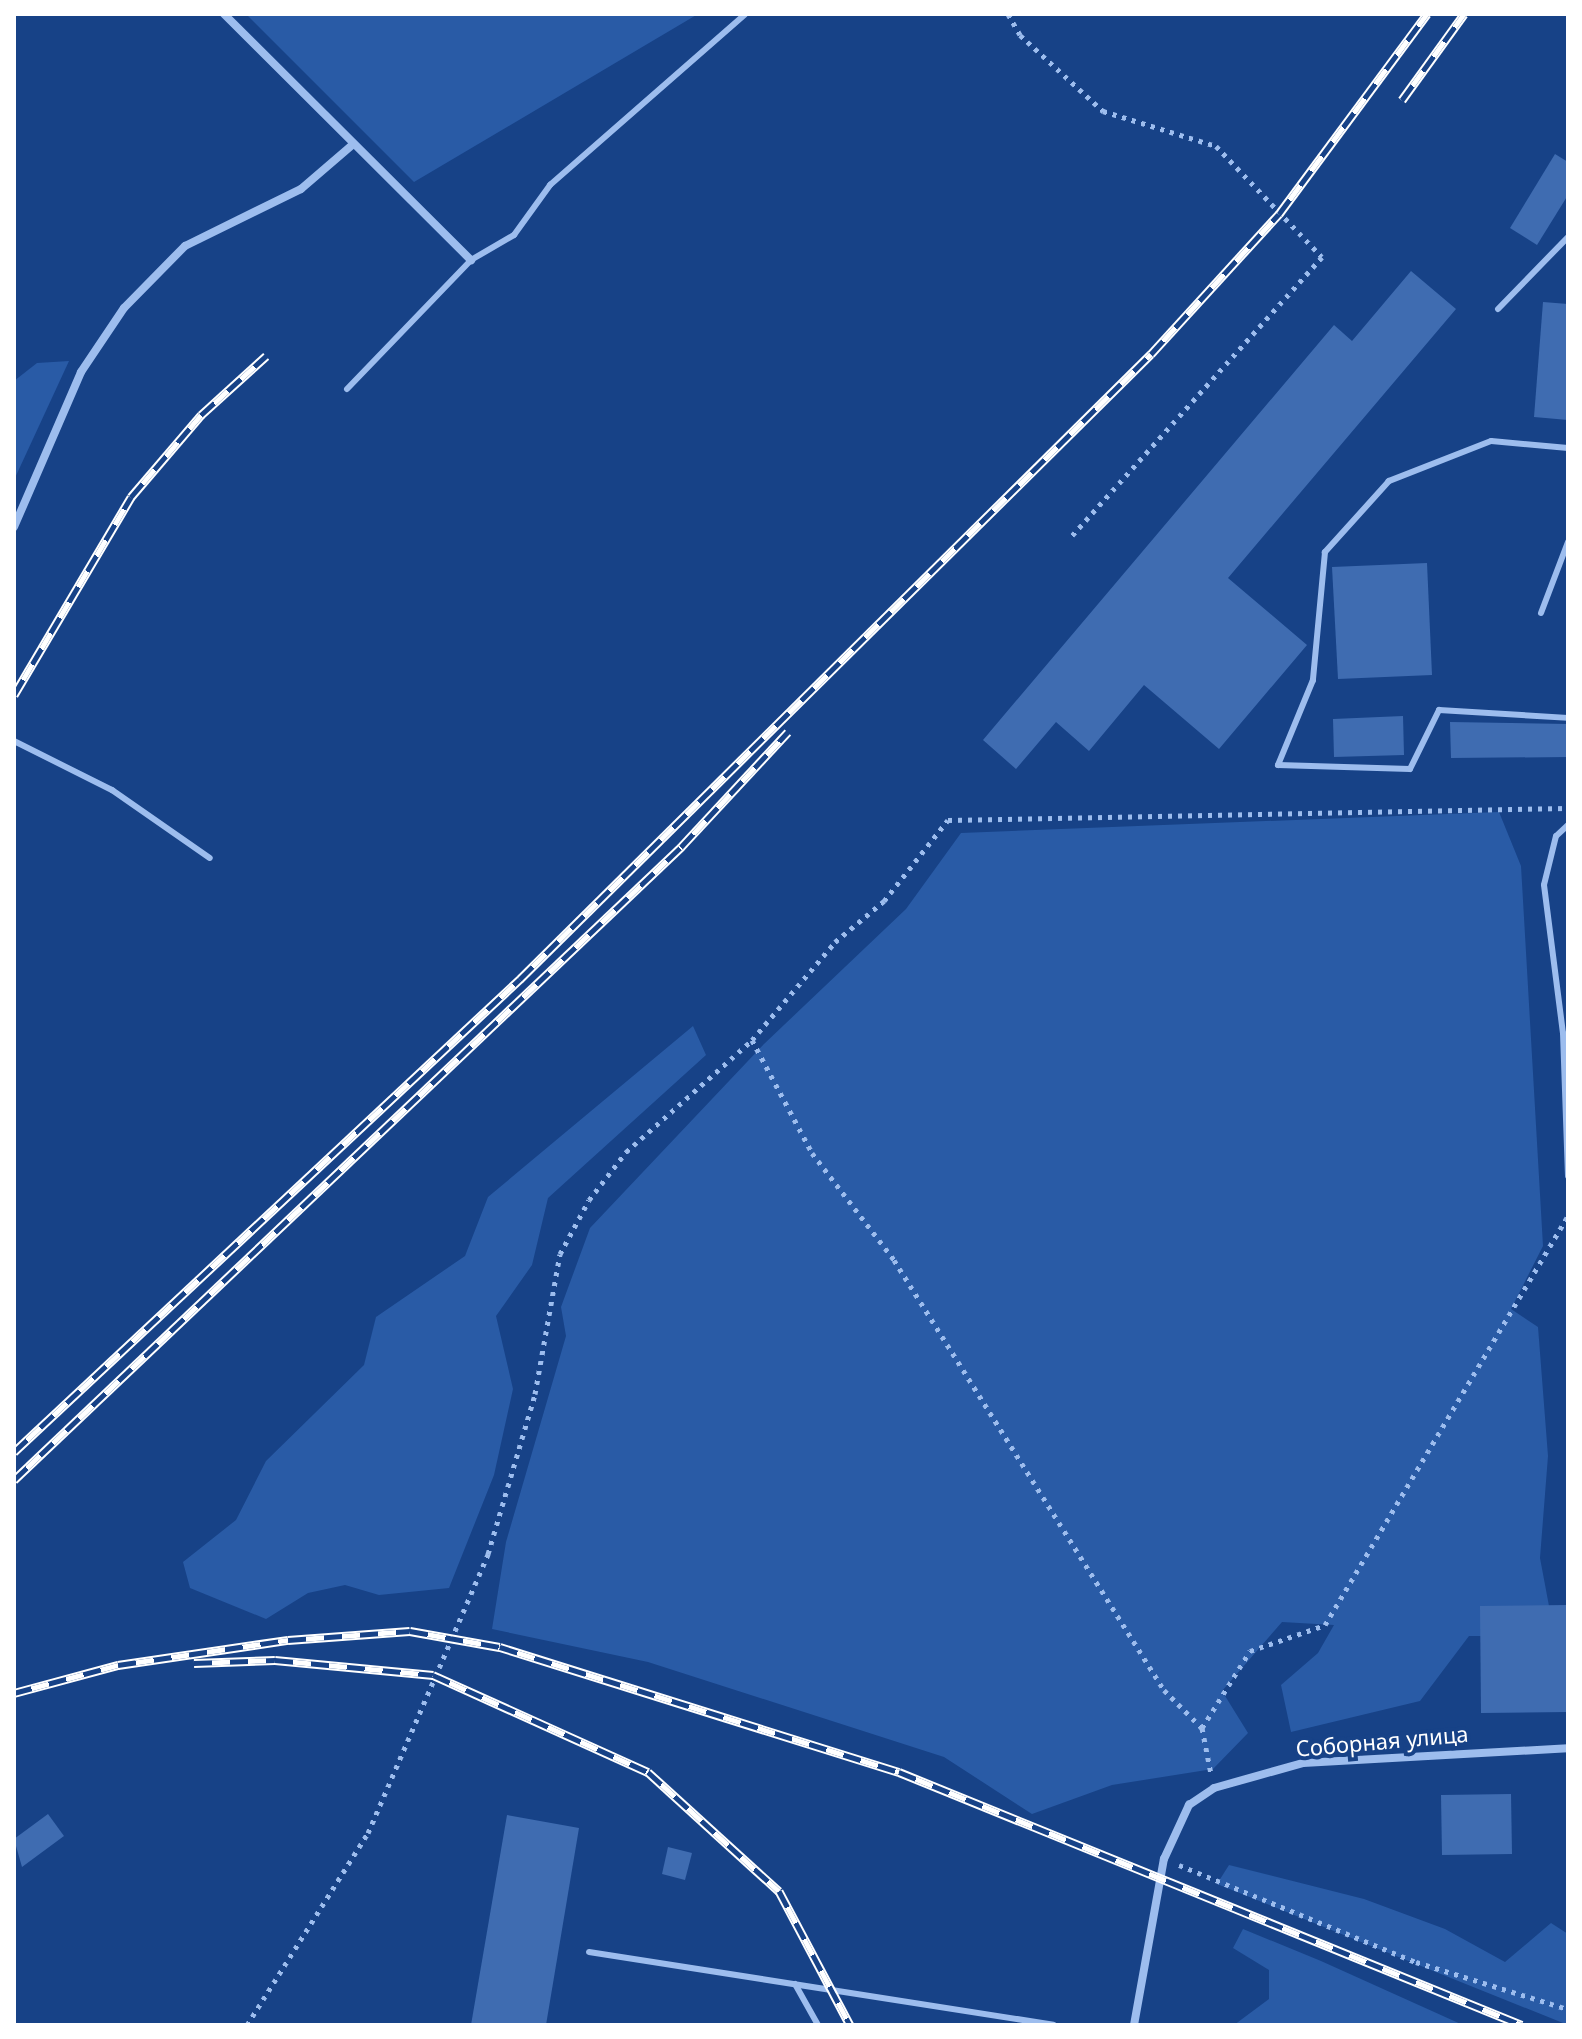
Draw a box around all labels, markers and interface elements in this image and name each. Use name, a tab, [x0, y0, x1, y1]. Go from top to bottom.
street label: Соборная улица	[1295, 1720, 1469, 1762]

